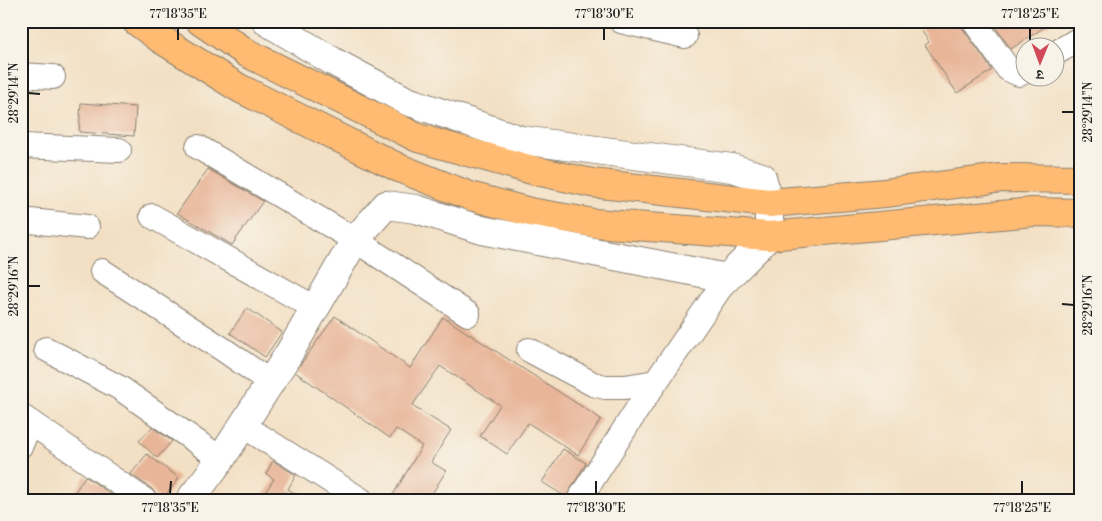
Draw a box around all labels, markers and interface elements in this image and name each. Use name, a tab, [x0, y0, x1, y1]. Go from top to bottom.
text: 77°18'35"E	[149, 7, 207, 22]
text: 77°18'30"E	[574, 7, 634, 22]
text: 77°18'25"E	[1001, 7, 1059, 22]
north arrow	[1014, 38, 1064, 88]
text: 28°29'14"N	[7, 63, 22, 123]
text: उ	[1035, 65, 1045, 83]
text: 28°29'14"N	[1081, 82, 1096, 142]
text: 28°29'16"N	[7, 255, 22, 317]
text: 28°29'16"N	[1081, 274, 1096, 336]
text: 77°18'35"E	[141, 501, 199, 516]
text: 77°18'30"E	[566, 501, 626, 516]
text: 77°18'25"E	[993, 501, 1051, 516]

